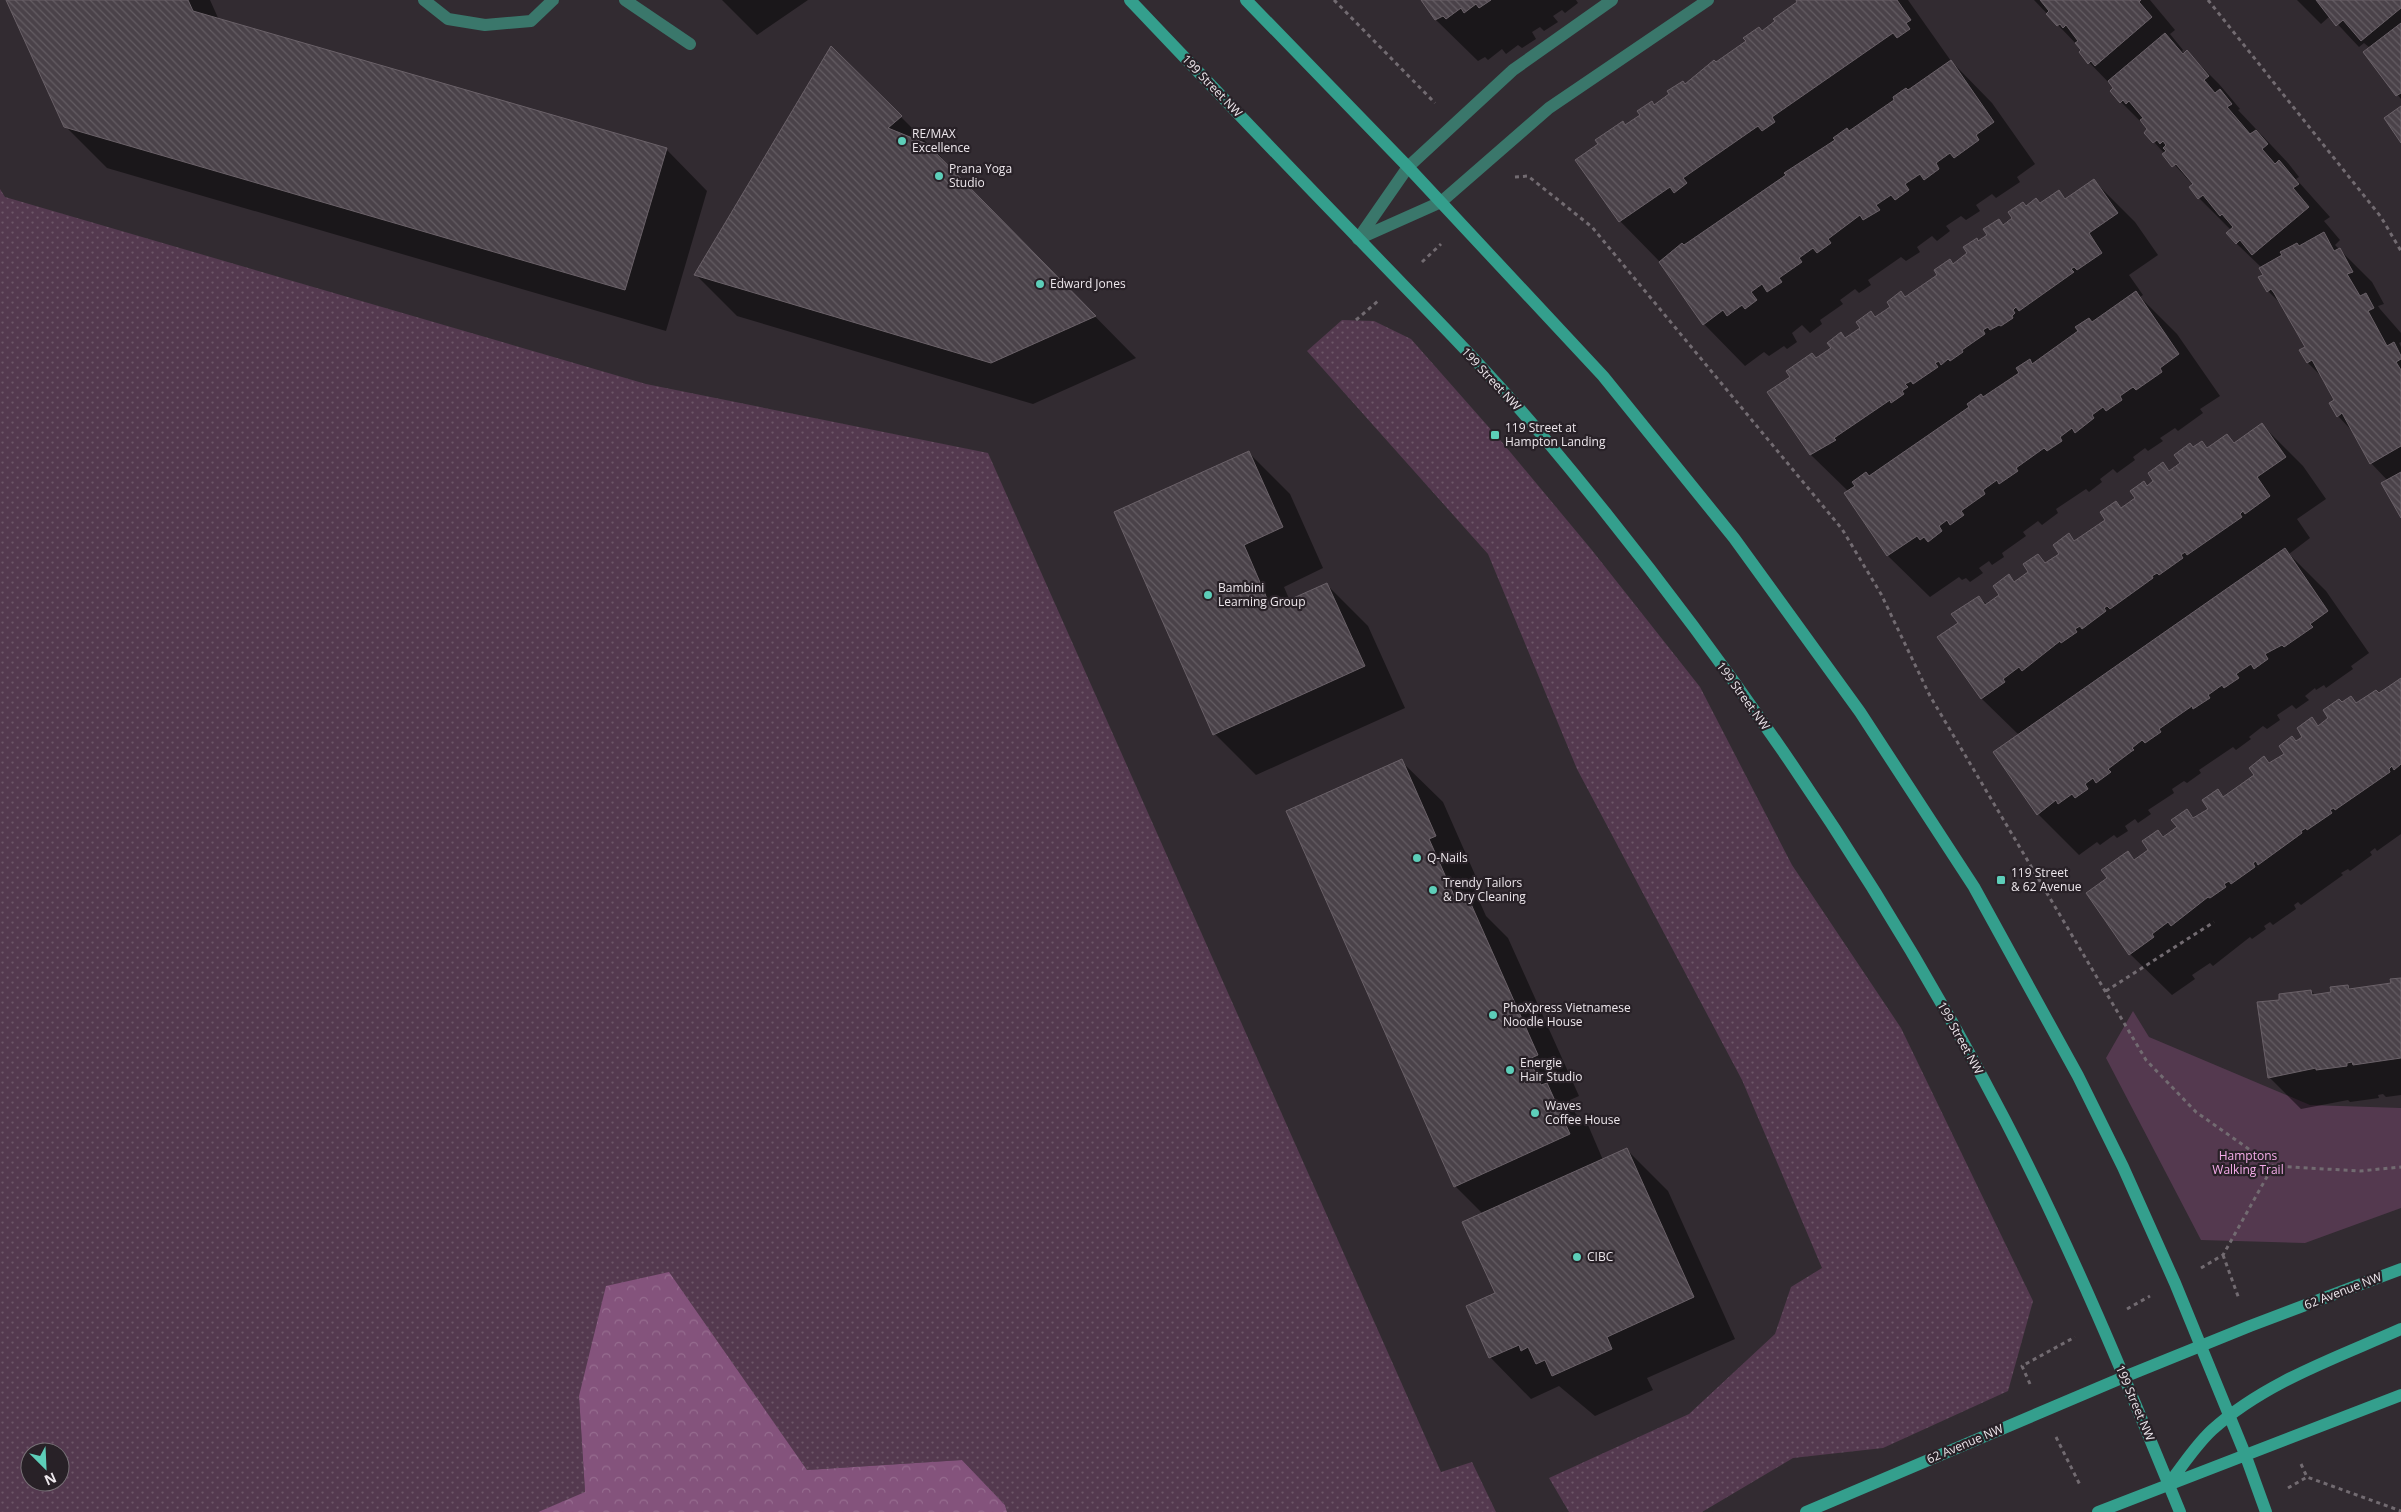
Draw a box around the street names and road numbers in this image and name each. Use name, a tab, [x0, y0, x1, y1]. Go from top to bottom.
street label: 199 Street NW	[1178, 51, 1246, 120]
street label: 199 Street NW	[1458, 343, 1525, 414]
street label: 199 Street NW	[1713, 658, 1774, 733]
street label: 199 Street NW	[1934, 998, 1987, 1077]
street label: 62 Avenue NW	[2302, 1268, 2384, 1313]
street label: 199 Street NW	[2112, 1362, 2159, 1443]
street label: 62 Avenue NW	[1924, 1420, 2006, 1467]

